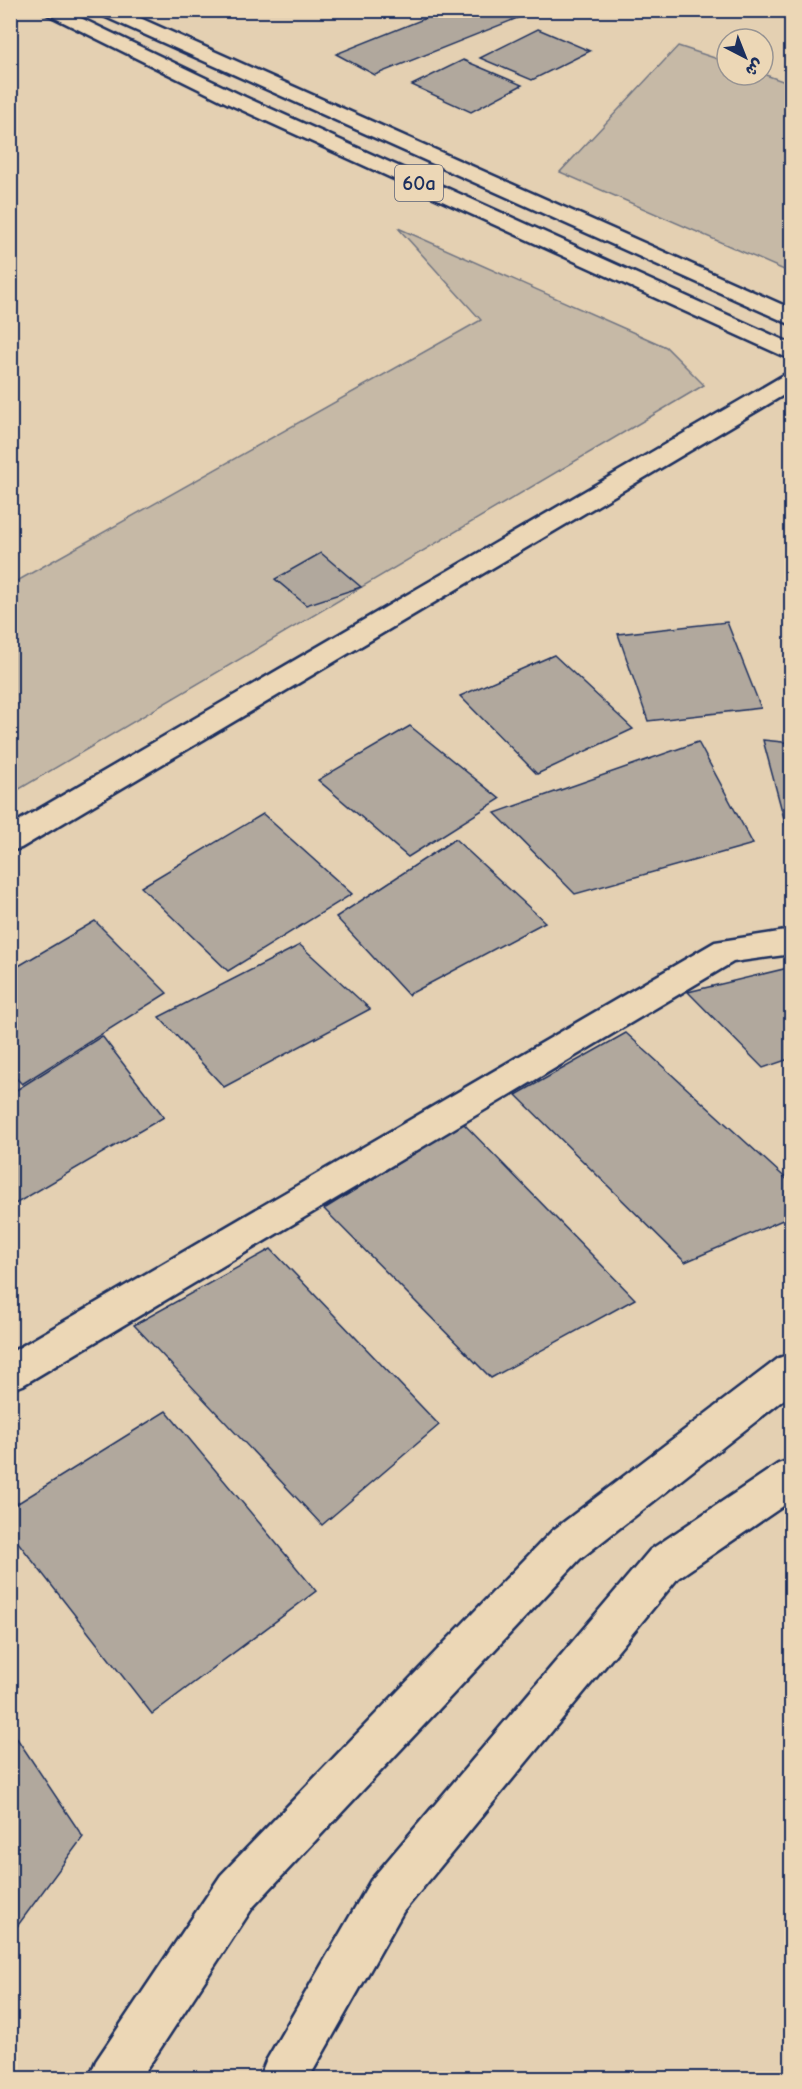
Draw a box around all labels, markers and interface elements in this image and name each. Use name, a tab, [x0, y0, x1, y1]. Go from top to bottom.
north arrow	[715, 27, 775, 87]
text: ش	[742, 55, 767, 80]
road number: 60a	[395, 165, 443, 201]

